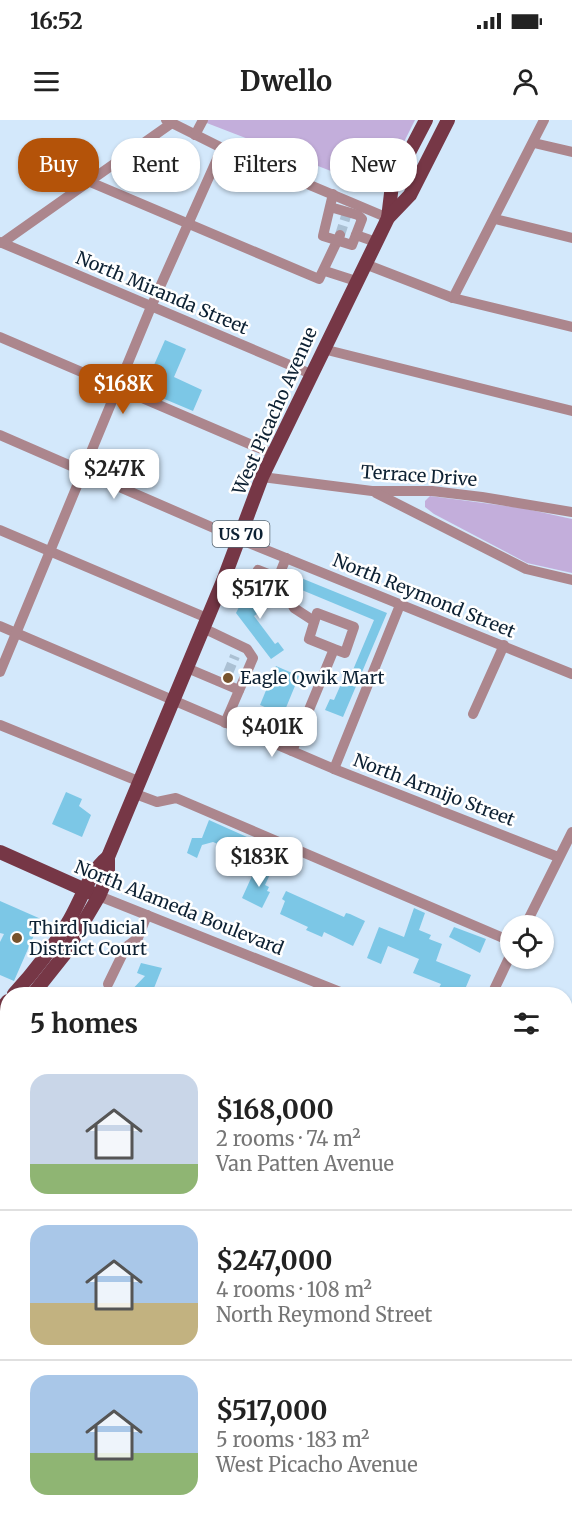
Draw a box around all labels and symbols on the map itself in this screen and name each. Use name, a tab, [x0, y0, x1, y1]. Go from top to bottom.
street label: North Miranda Street	[73, 246, 252, 339]
street label: West Picacho Avenue	[227, 323, 322, 499]
pin: $168K	[81, 364, 165, 415]
pin: $247K	[72, 449, 156, 500]
street label: Terrace Drive	[360, 460, 478, 491]
road number: US 70	[212, 521, 270, 547]
street label: North Reymond Street	[330, 548, 519, 643]
pin: $517K	[218, 569, 302, 620]
place label: Eagle Qwik Mart	[240, 666, 385, 689]
marker: Eagle Qwik Mart	[221, 671, 235, 685]
pin: $401K	[230, 707, 314, 758]
street label: North Armijo Street	[350, 748, 518, 831]
pin: $183K	[217, 837, 301, 888]
street label: North Alameda Boulevard	[71, 855, 287, 960]
place label: Third Judicial District Court	[29, 916, 147, 960]
marker: Third Judicial District Court	[10, 931, 24, 945]

